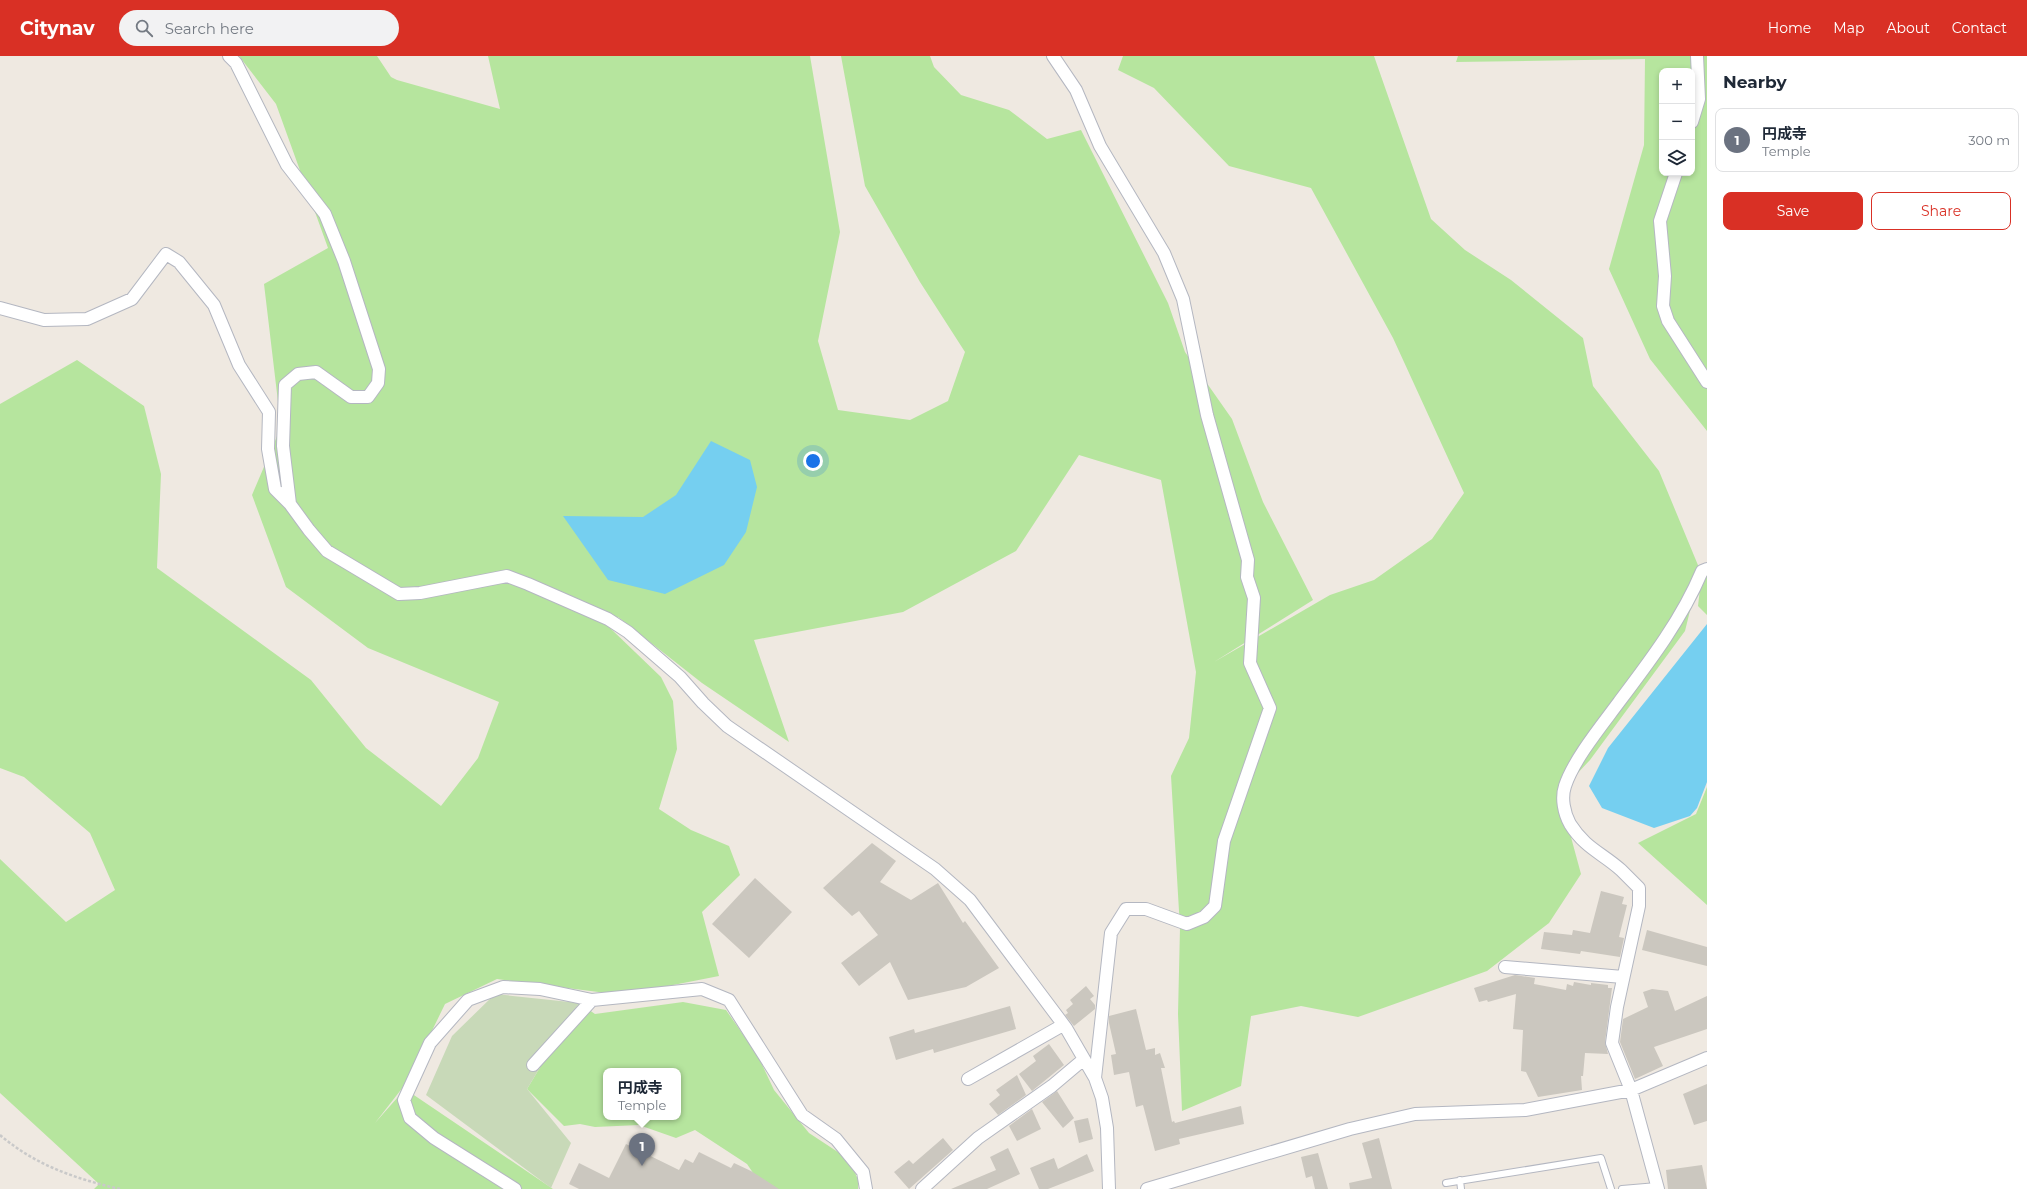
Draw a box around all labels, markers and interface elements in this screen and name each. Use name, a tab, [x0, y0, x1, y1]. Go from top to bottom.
search box	[119, 10, 399, 46]
text: Citynav	[20, 17, 95, 40]
icon: search	[133, 17, 155, 39]
text: Search here	[165, 19, 254, 38]
text: Home	[1768, 19, 1811, 37]
text: Map	[1833, 19, 1864, 37]
text: About	[1886, 19, 1930, 37]
text: Contact	[1952, 19, 2007, 37]
map controls	[1659, 68, 1695, 176]
button: +	[1659, 68, 1695, 104]
text: Nearby	[1723, 72, 1787, 92]
button: −	[1659, 104, 1695, 140]
text: 円成寺	[1762, 124, 1807, 143]
text: 1	[1734, 132, 1740, 148]
text: 300 m	[1968, 132, 2010, 148]
button: layers	[1659, 140, 1695, 176]
text: Temple	[1762, 143, 1811, 159]
button: Save	[1723, 192, 1863, 230]
button: Share	[1871, 192, 2011, 230]
your location	[803, 451, 823, 471]
popup	[603, 1068, 681, 1120]
text: 円成寺	[618, 1078, 663, 1097]
text: Temple	[618, 1097, 666, 1113]
pin: 1	[629, 1133, 655, 1166]

